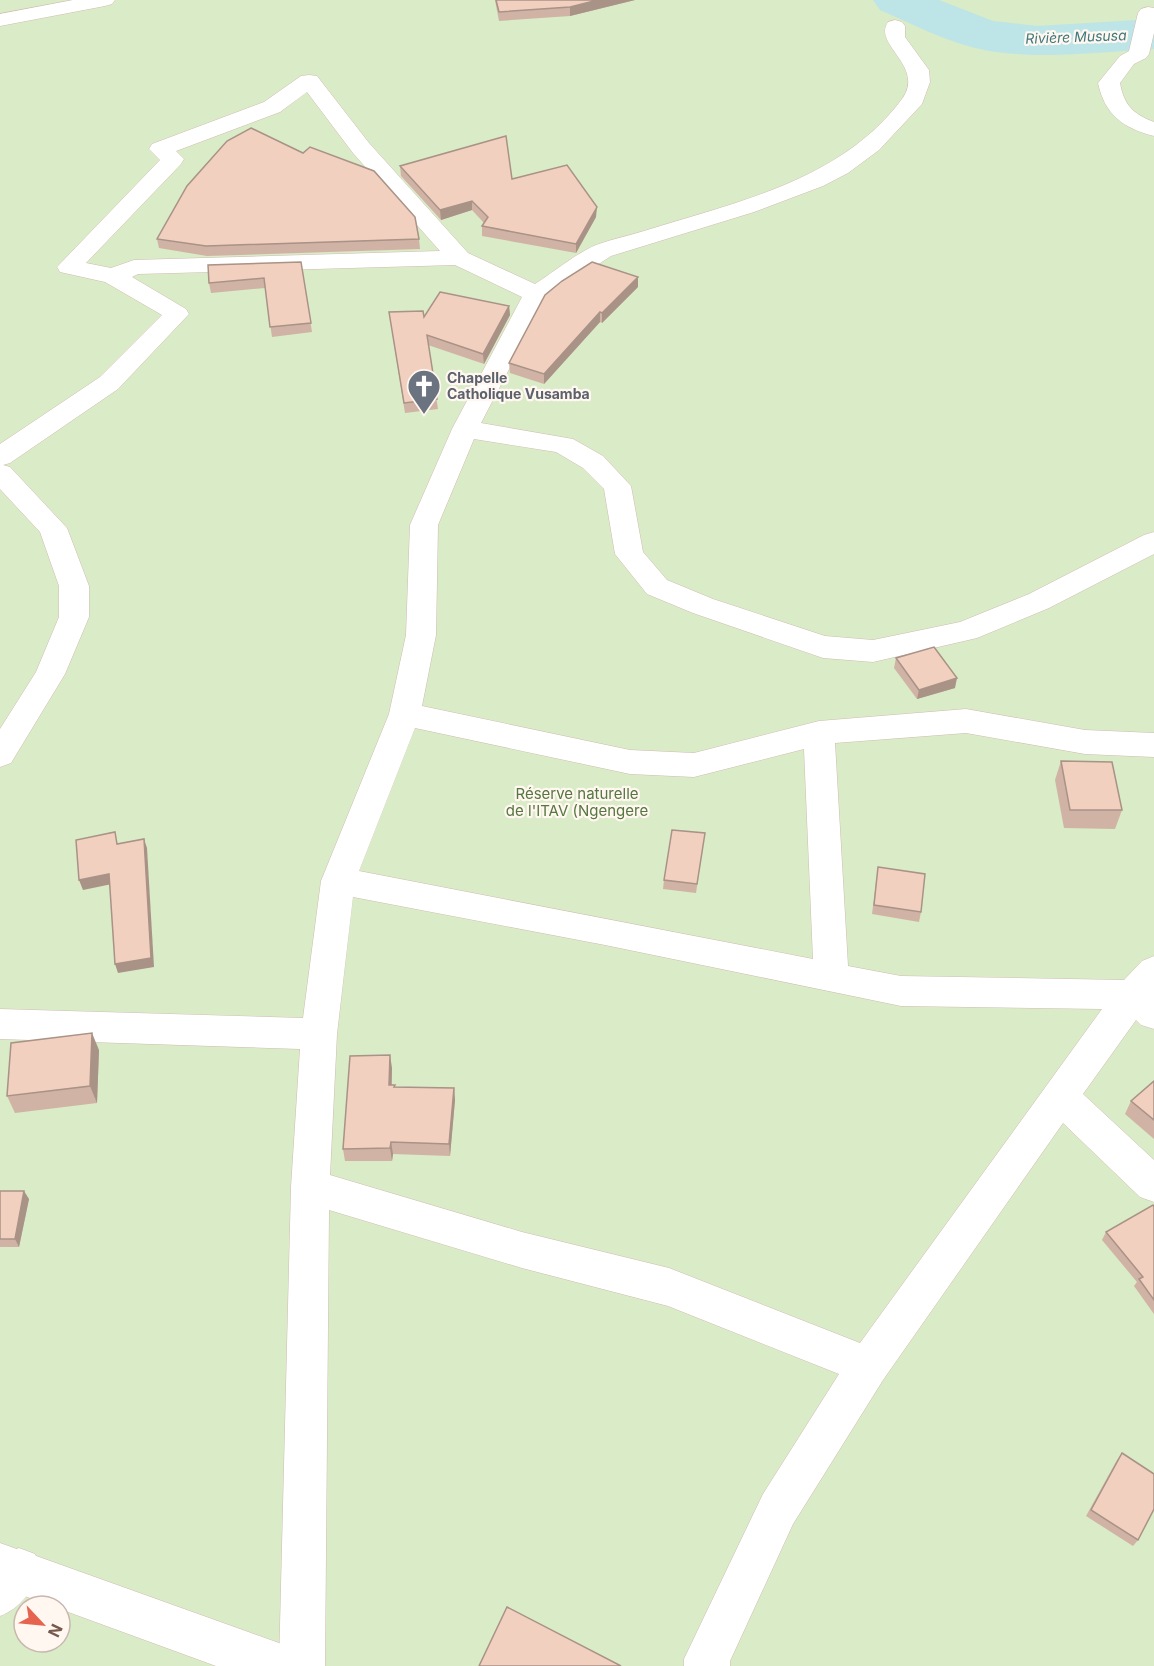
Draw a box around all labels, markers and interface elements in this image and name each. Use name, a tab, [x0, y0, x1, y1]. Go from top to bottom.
water label: Rivière Mususa	[1025, 26, 1127, 47]
church icon: Chapelle Catholique Vusamba	[406, 368, 442, 415]
place label: Chapelle Catholique Vusamba	[447, 369, 590, 402]
park label: Réserve naturelle de l'ITAV (Ngengere	[506, 784, 648, 820]
north arrow	[12, 1594, 72, 1654]
text: N	[44, 1621, 67, 1640]

